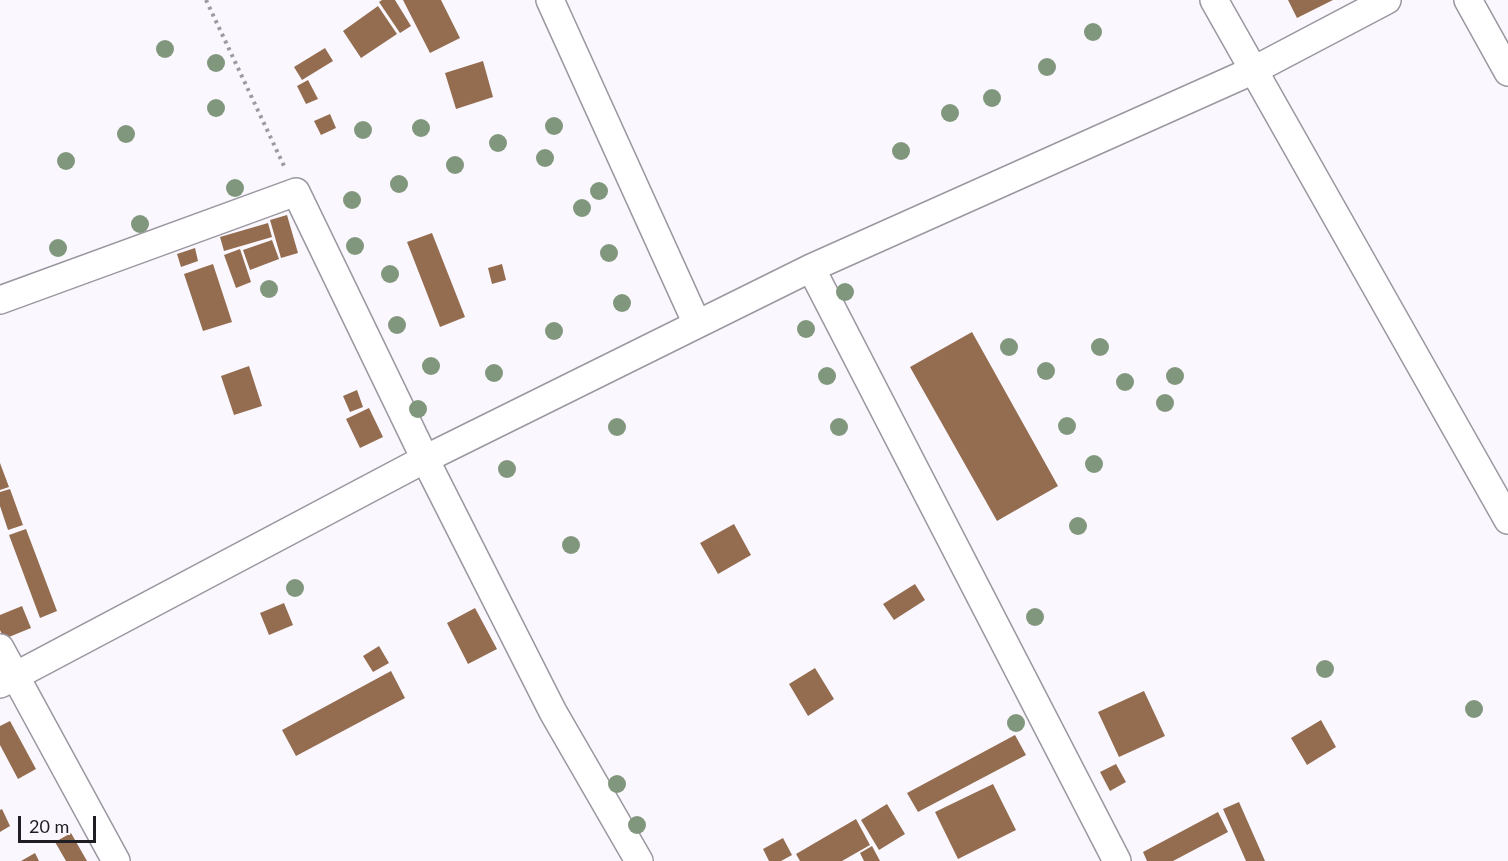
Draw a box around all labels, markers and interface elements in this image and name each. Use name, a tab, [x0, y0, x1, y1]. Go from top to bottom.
scale bar	[21, 804, 99, 842]
text: 20 m	[29, 815, 69, 837]

